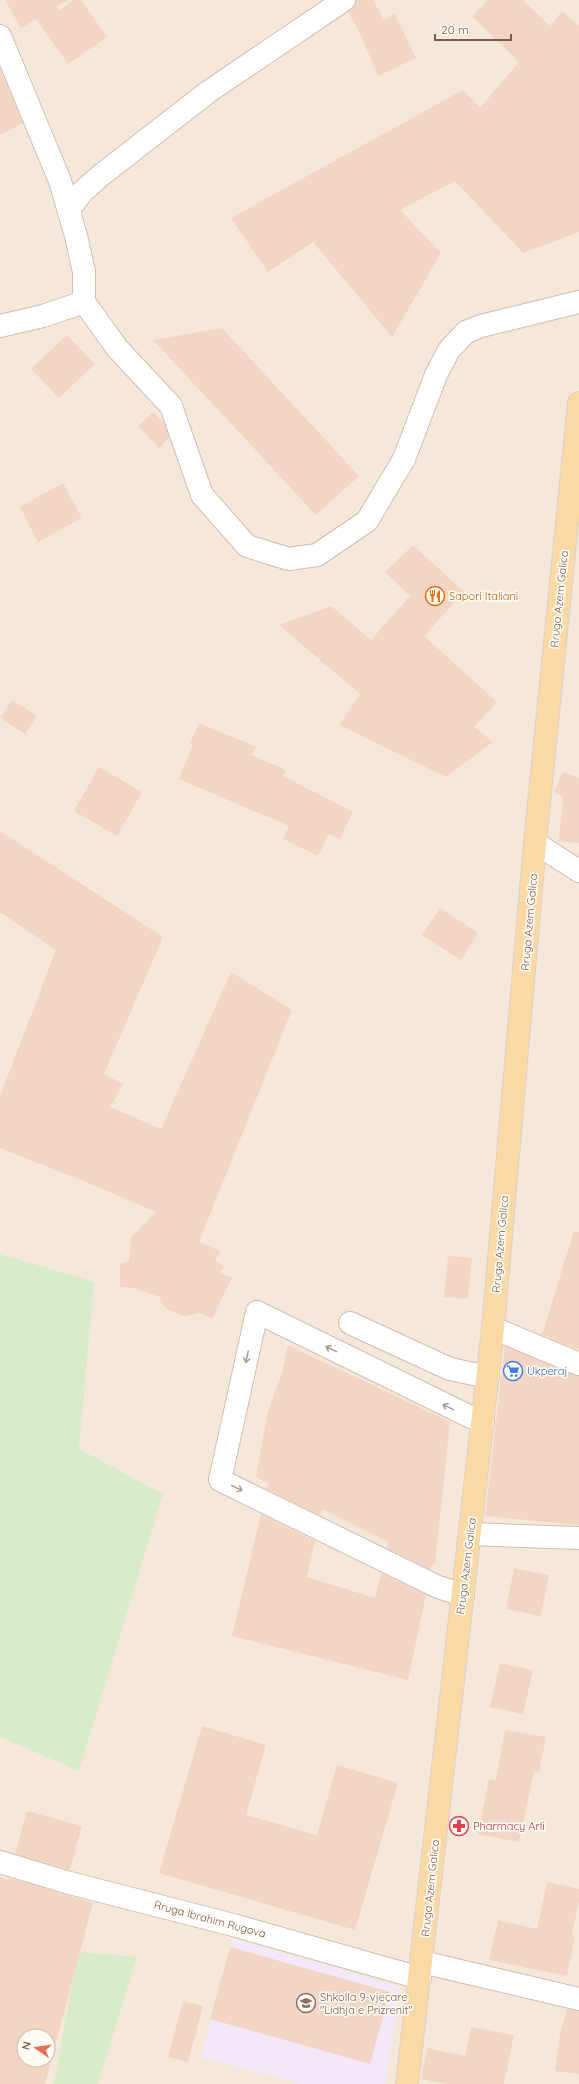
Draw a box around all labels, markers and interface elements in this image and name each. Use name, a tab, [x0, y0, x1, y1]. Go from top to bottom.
scale bar	[435, 16, 511, 42]
text: 20 m	[441, 22, 469, 37]
street label: Rruga Azem Galica	[547, 550, 571, 648]
restaurant icon: Sapori Italiani	[424, 585, 446, 607]
place label: Sapori Italiani	[449, 589, 518, 603]
street label: Rruga Azem Galica	[518, 873, 540, 971]
street label: Rruga Azem Galica	[489, 1195, 511, 1293]
one-way arrow	[326, 1345, 338, 1352]
one-way arrow	[242, 1351, 250, 1364]
supermarket icon: Ukperaj	[502, 1360, 524, 1382]
place label: Ukperaj	[527, 1364, 567, 1378]
one-way arrow	[442, 1403, 454, 1410]
one-way arrow	[231, 1485, 243, 1492]
street label: Rruga Azem Galica	[453, 1517, 479, 1615]
pharmacy icon: Pharmacy Arli	[448, 1815, 470, 1837]
place label: Pharmacy Arli	[473, 1819, 545, 1833]
street label: Rruga Azem Galica	[418, 1839, 442, 1937]
street label: Rruga Ibrahim Rugova	[153, 1897, 267, 1941]
place label: Shkolla 9-vjeçare "Lidhja e Prizrenit"	[320, 1990, 412, 2017]
school or university icon: Shkolla 9-vjeçare "Lidhja e Prizrenit"	[295, 1992, 317, 2014]
north arrow	[16, 2028, 56, 2068]
text: N	[19, 2040, 34, 2051]

